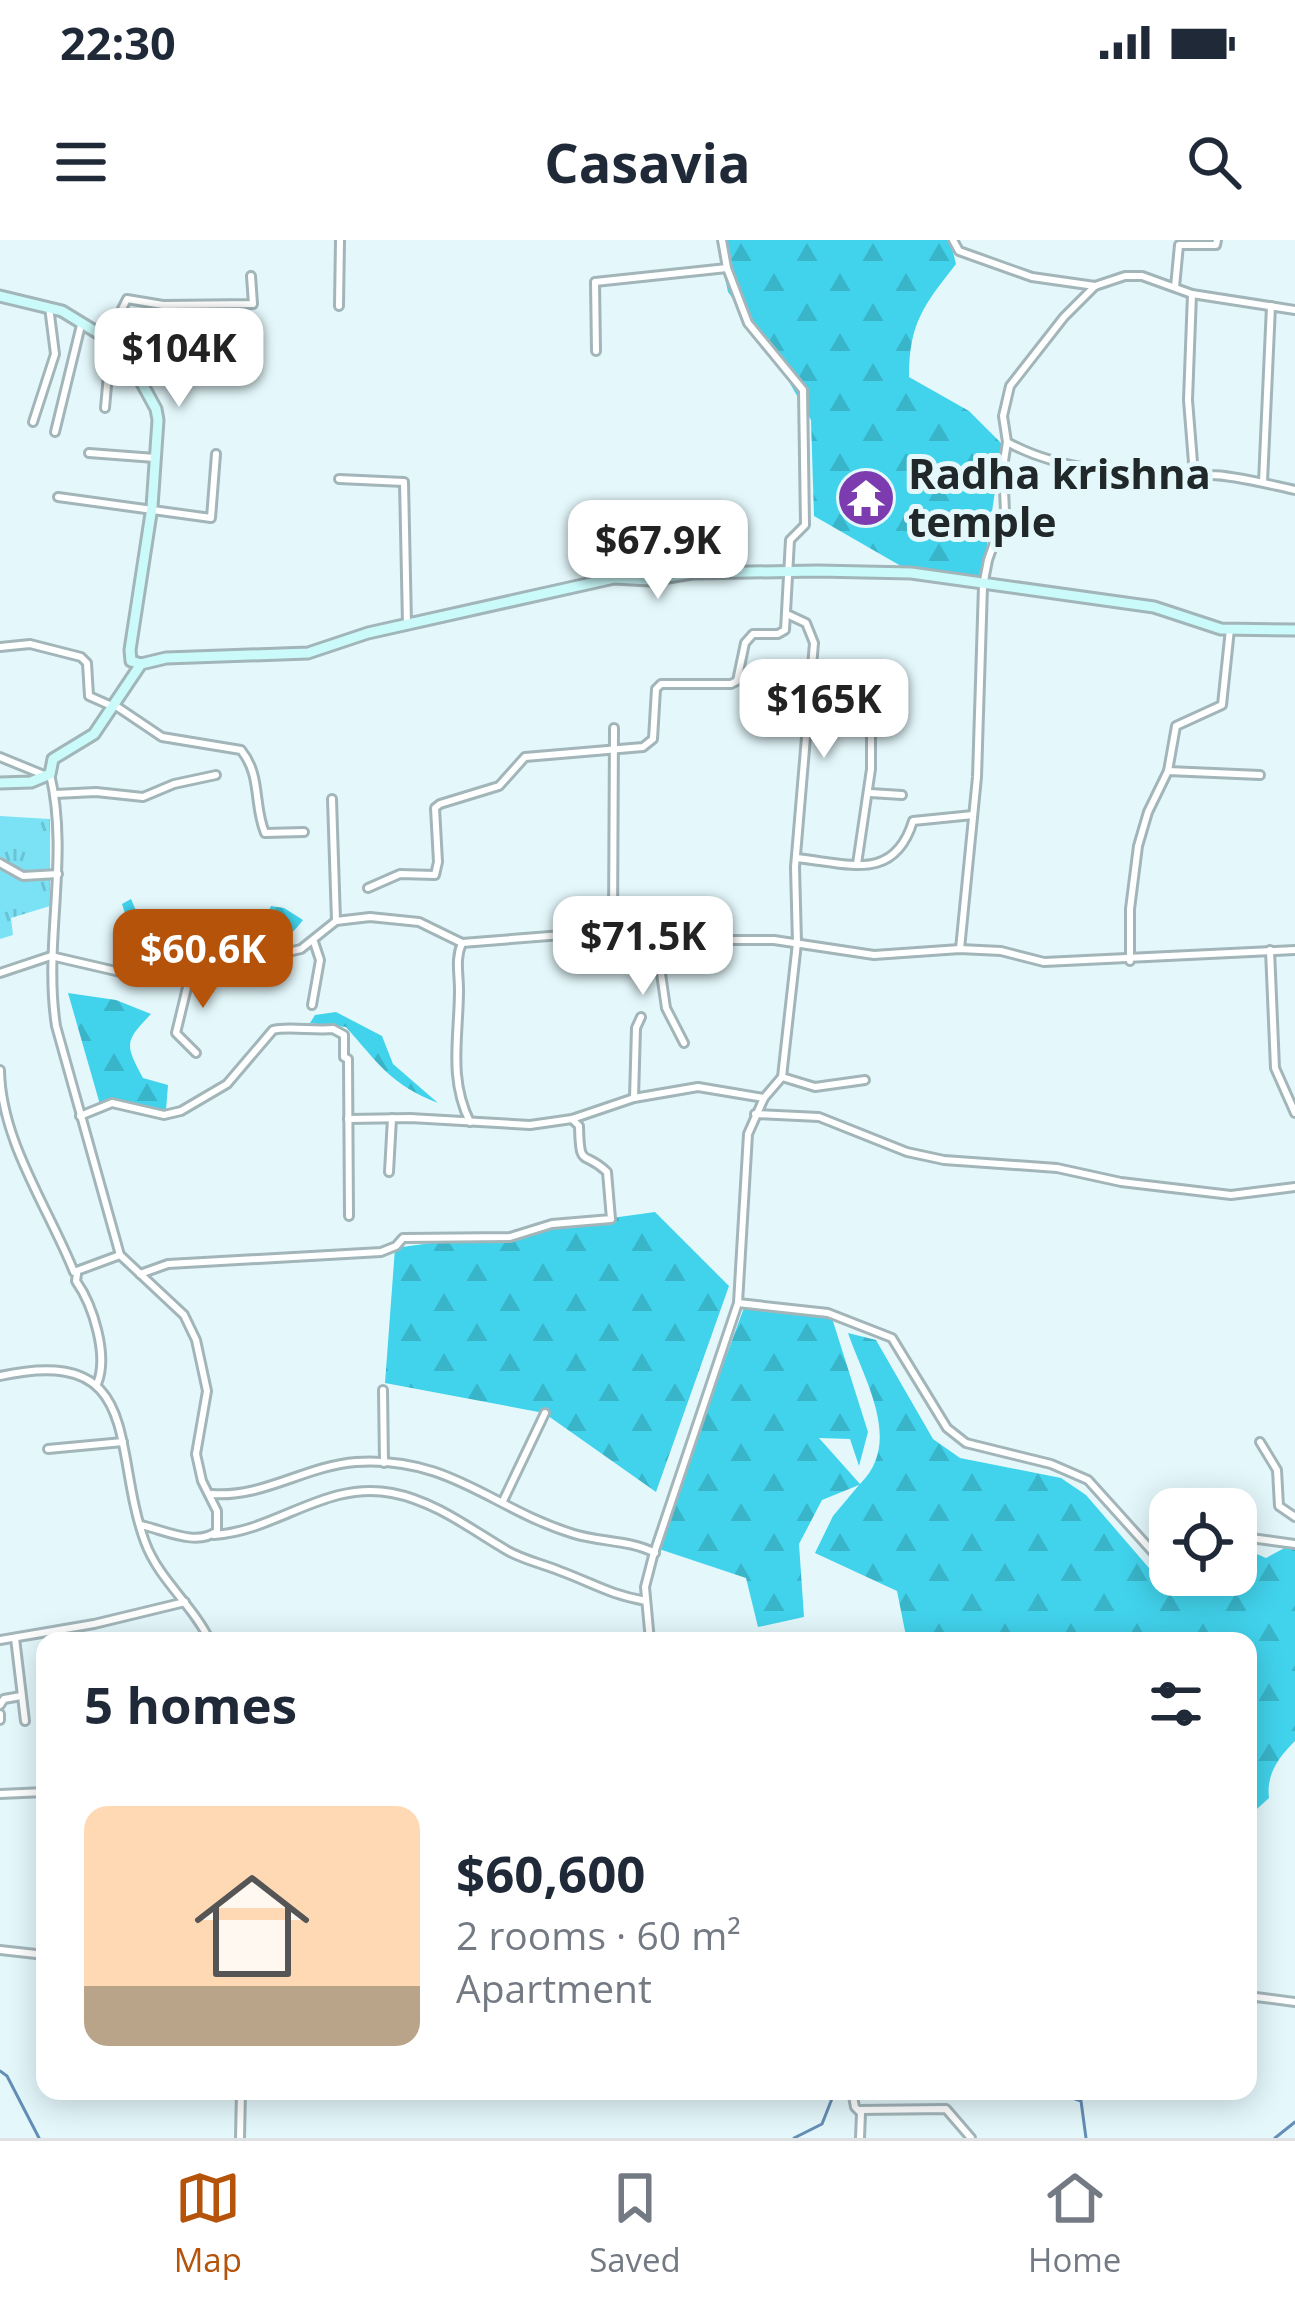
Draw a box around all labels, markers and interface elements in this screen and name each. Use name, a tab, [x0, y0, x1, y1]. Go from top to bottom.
text: 22:30	[60, 12, 176, 73]
text: Casavia	[544, 125, 751, 199]
icon: menu	[48, 129, 114, 195]
icon: search	[1181, 129, 1247, 195]
pin: $104K	[95, 308, 263, 410]
text: $104K	[121, 320, 237, 373]
place label: Radha krishna temple	[908, 444, 1211, 549]
temple icon: Radha krishna temple	[835, 467, 897, 529]
pin: $67.9K	[560, 500, 756, 602]
text: $67.9K	[595, 512, 721, 565]
pin: $165K	[740, 659, 908, 761]
text: $165K	[766, 671, 882, 724]
pin: $71.5K	[545, 896, 741, 998]
text: $71.5K	[580, 908, 706, 961]
pin: $60.6K	[105, 909, 301, 1011]
text: $60.6K	[140, 921, 266, 974]
map controls	[1149, 1488, 1257, 1596]
button: locate	[1149, 1488, 1257, 1596]
text: 5 homes	[84, 1669, 297, 1739]
icon: filters	[1143, 1671, 1209, 1737]
text: $60,600	[456, 1838, 646, 1908]
icon: home	[180, 1854, 324, 1998]
text: 2 rooms · 60 m²	[456, 1908, 741, 1961]
text: Apartment	[456, 1961, 652, 2014]
tab: Map	[174, 2165, 242, 2282]
tab: Saved	[589, 2165, 681, 2282]
tab: Home	[1028, 2165, 1121, 2282]

